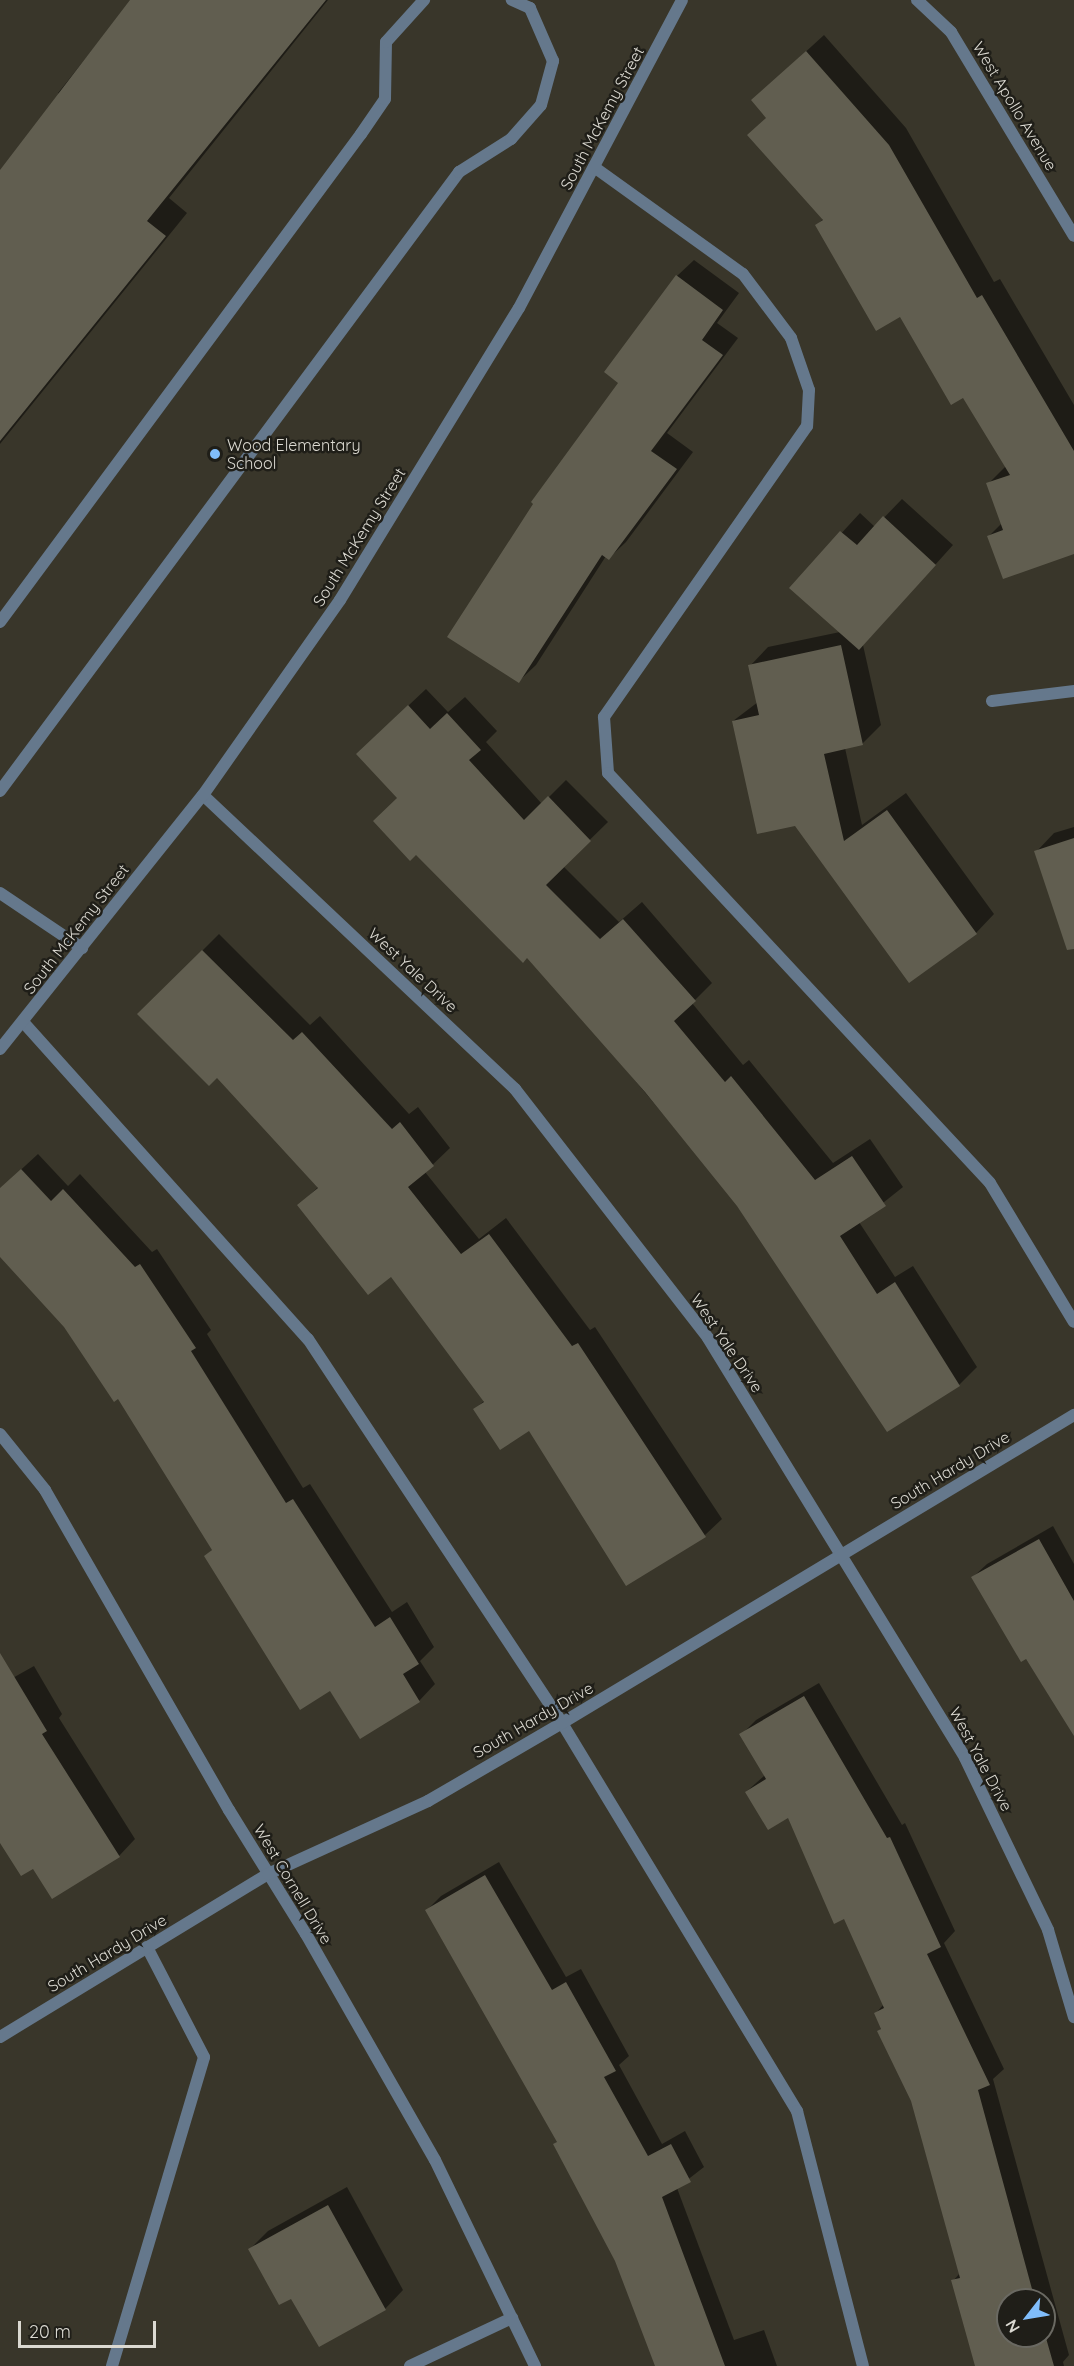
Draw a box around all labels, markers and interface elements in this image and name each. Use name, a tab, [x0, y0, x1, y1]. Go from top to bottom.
street label: West Apollo Avenue	[969, 38, 1061, 174]
street label: South McKemy Street	[556, 43, 648, 193]
place label: Wood Elementary School	[227, 435, 361, 473]
marker: Wood Elementary School	[208, 447, 222, 461]
street label: South McKemy Street	[309, 464, 409, 610]
street label: South McKemy Street	[19, 860, 133, 998]
street label: West Yale Drive	[364, 924, 462, 1016]
street label: West Yale Drive	[687, 1290, 767, 1396]
street label: South Hardy Drive	[887, 1427, 1013, 1513]
street label: South Hardy Drive	[470, 1678, 596, 1762]
street label: West Yale Drive	[946, 1704, 1016, 1814]
street label: West Cornell Drive	[250, 1821, 336, 1947]
street label: South Hardy Drive	[44, 1910, 170, 1996]
north arrow	[996, 2288, 1056, 2348]
scale bar	[21, 2309, 159, 2347]
text: N	[1001, 2316, 1024, 2336]
text: 20 m	[29, 2320, 71, 2343]

